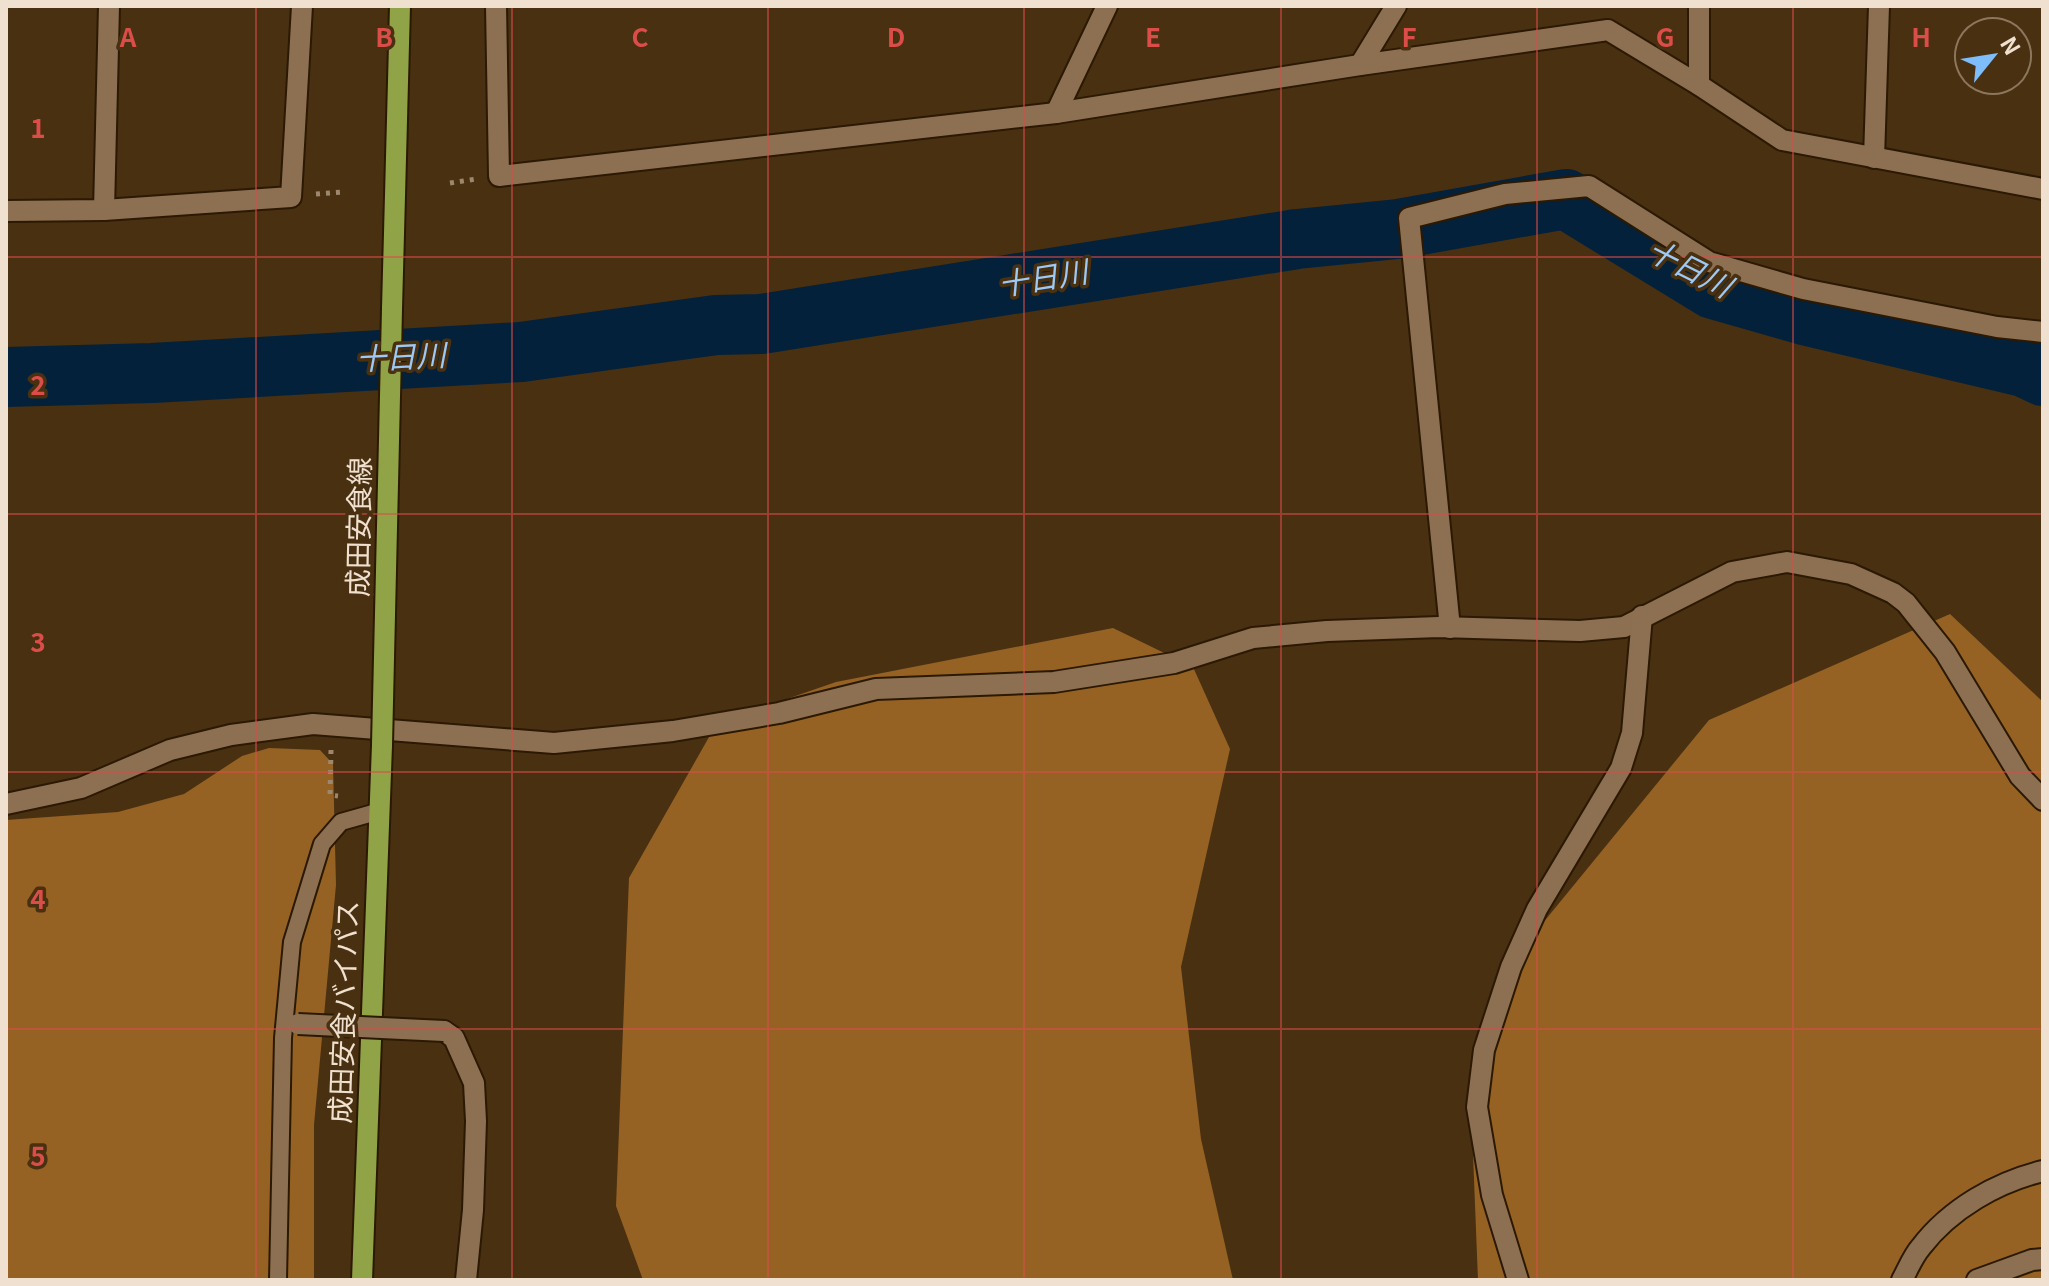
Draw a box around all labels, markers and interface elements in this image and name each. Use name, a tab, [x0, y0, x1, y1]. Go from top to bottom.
north arrow	[1953, 16, 2033, 96]
text: A	[119, 17, 137, 54]
text: B	[375, 17, 393, 54]
text: C	[631, 17, 649, 54]
text: D	[887, 17, 905, 54]
text: E	[1145, 17, 1161, 54]
text: F	[1401, 17, 1417, 54]
text: G	[1656, 17, 1674, 54]
text: H	[1911, 17, 1931, 54]
text: N	[1994, 30, 2030, 60]
text: 1	[30, 108, 46, 145]
water label: 十日川	[1640, 226, 1743, 308]
water label: 十日川	[995, 247, 1093, 305]
water label: 十日川	[355, 331, 450, 379]
text: 2	[30, 365, 46, 402]
street label: 成田安食線	[336, 457, 378, 597]
text: 3	[30, 622, 46, 659]
text: 4	[30, 879, 46, 916]
street label: 成田安食バイパス	[318, 900, 366, 1124]
text: 5	[30, 1136, 46, 1173]

